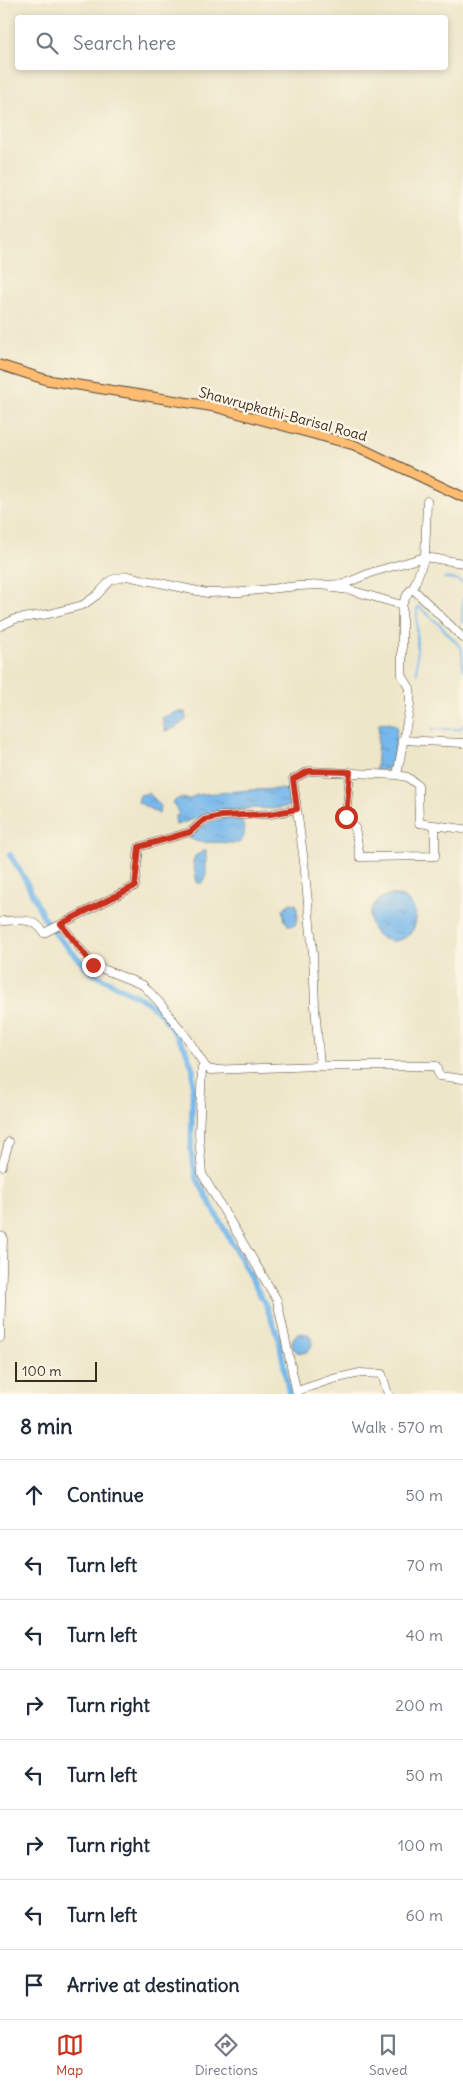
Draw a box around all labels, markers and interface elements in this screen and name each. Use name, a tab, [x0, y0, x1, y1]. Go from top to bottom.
search box	[15, 15, 448, 70]
icon: search	[33, 29, 61, 57]
text: Search here	[73, 31, 176, 55]
street label: Shawrupkathi-Barisal Road	[197, 383, 369, 445]
route start	[335, 806, 358, 829]
route end	[82, 954, 105, 977]
scale bar	[15, 1359, 98, 1382]
text: 100 m	[22, 1362, 62, 1380]
text: 8 min	[20, 1413, 72, 1440]
text: Walk · 570 m	[352, 1417, 443, 1437]
icon: ahead	[20, 1481, 48, 1509]
text: Continue	[67, 1483, 144, 1507]
text: 50 m	[405, 1485, 443, 1505]
icon: left	[20, 1551, 48, 1579]
text: Turn left	[67, 1553, 137, 1577]
text: 70 m	[407, 1555, 443, 1575]
icon: left	[20, 1621, 48, 1649]
text: Turn left	[67, 1623, 137, 1647]
text: 40 m	[405, 1625, 443, 1645]
icon: right	[20, 1691, 48, 1719]
text: Turn right	[67, 1693, 150, 1717]
text: 200 m	[395, 1695, 443, 1715]
icon: left	[20, 1761, 48, 1789]
text: Turn left	[67, 1763, 137, 1787]
text: 50 m	[405, 1765, 443, 1785]
icon: right	[20, 1831, 48, 1859]
text: Turn right	[67, 1833, 150, 1857]
text: 100 m	[398, 1835, 443, 1855]
icon: left	[20, 1901, 48, 1929]
text: Turn left	[67, 1903, 137, 1927]
text: 60 m	[405, 1905, 443, 1925]
icon: arrive	[20, 1971, 48, 1999]
text: Arrive at destination	[67, 1973, 240, 1997]
tab: Map	[56, 2031, 84, 2079]
tab: Directions	[195, 2031, 258, 2079]
tab: Saved	[369, 2031, 407, 2079]

